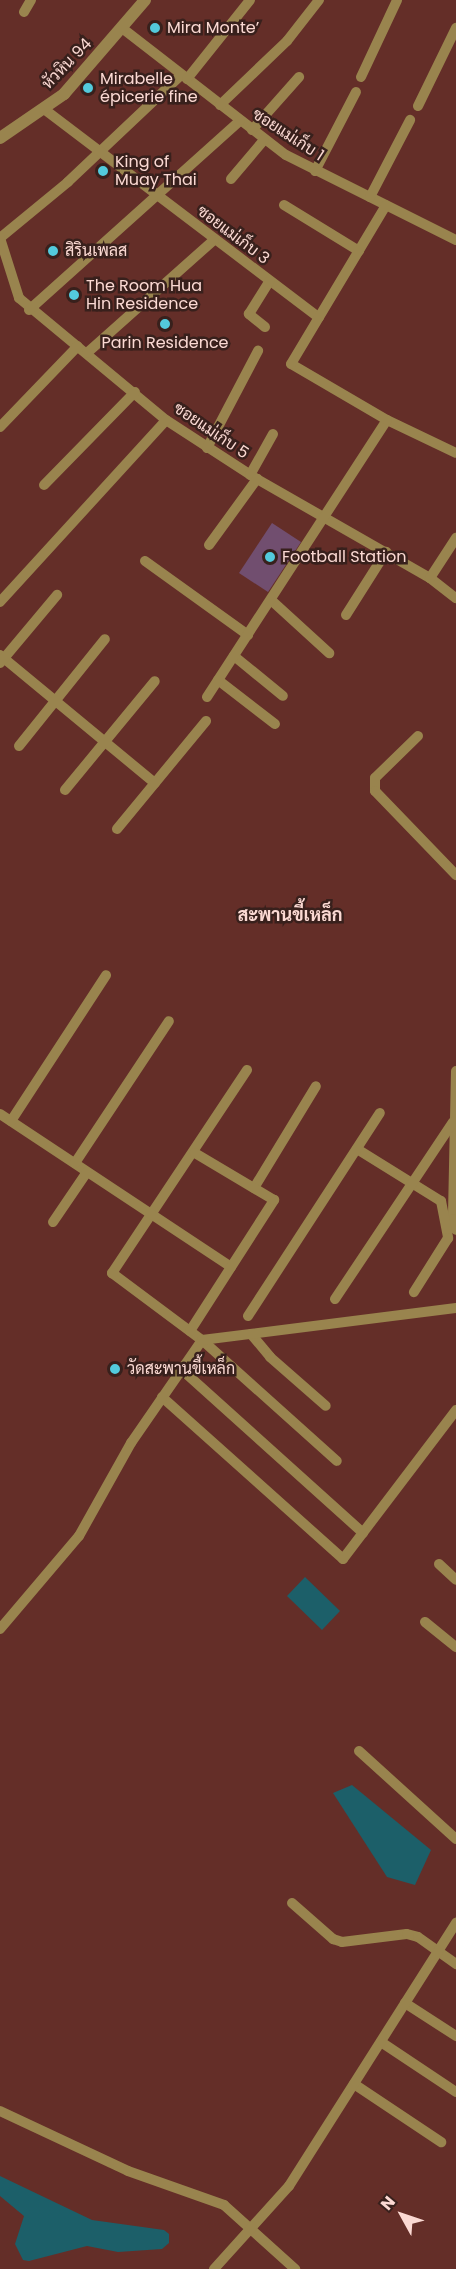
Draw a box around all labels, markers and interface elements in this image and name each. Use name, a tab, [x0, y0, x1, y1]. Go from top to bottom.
place label: Mira Monte’	[167, 18, 259, 38]
marker: Mira Monte’	[148, 21, 162, 35]
street label: หัวหิน 94	[38, 35, 96, 93]
place label: Mirabelle épicerie fine	[100, 69, 198, 107]
marker: Mirabelle épicerie fine	[81, 81, 95, 95]
street label: ซอยแม่เก็บ 1	[249, 105, 327, 165]
place label: King of Muay Thai	[115, 152, 197, 190]
marker: King of Muay Thai	[96, 164, 110, 178]
street label: ซอยแม่เก็บ 3	[193, 202, 273, 268]
place label: สิรินเพลส	[65, 241, 127, 261]
marker: สิรินเพลส	[46, 244, 60, 258]
place label: The Room Hua Hin Residence	[86, 276, 202, 314]
marker: The Room Hua Hin Residence	[67, 288, 81, 302]
marker: Parin Residence	[158, 317, 172, 331]
place label: Parin Residence	[101, 333, 229, 353]
street label: ซอยแม่เก็บ 5	[170, 399, 252, 463]
place label: Football Station	[282, 547, 406, 567]
marker: Football Station	[263, 550, 277, 564]
district label: สะพานขี้เหล็ก	[237, 904, 343, 926]
place label: วัดสะพานขี้เหล็ก	[127, 1359, 235, 1379]
marker: วัดสะพานขี้เหล็ก	[108, 1362, 122, 1376]
north arrow	[372, 2185, 432, 2245]
text: N	[375, 2191, 401, 2215]

